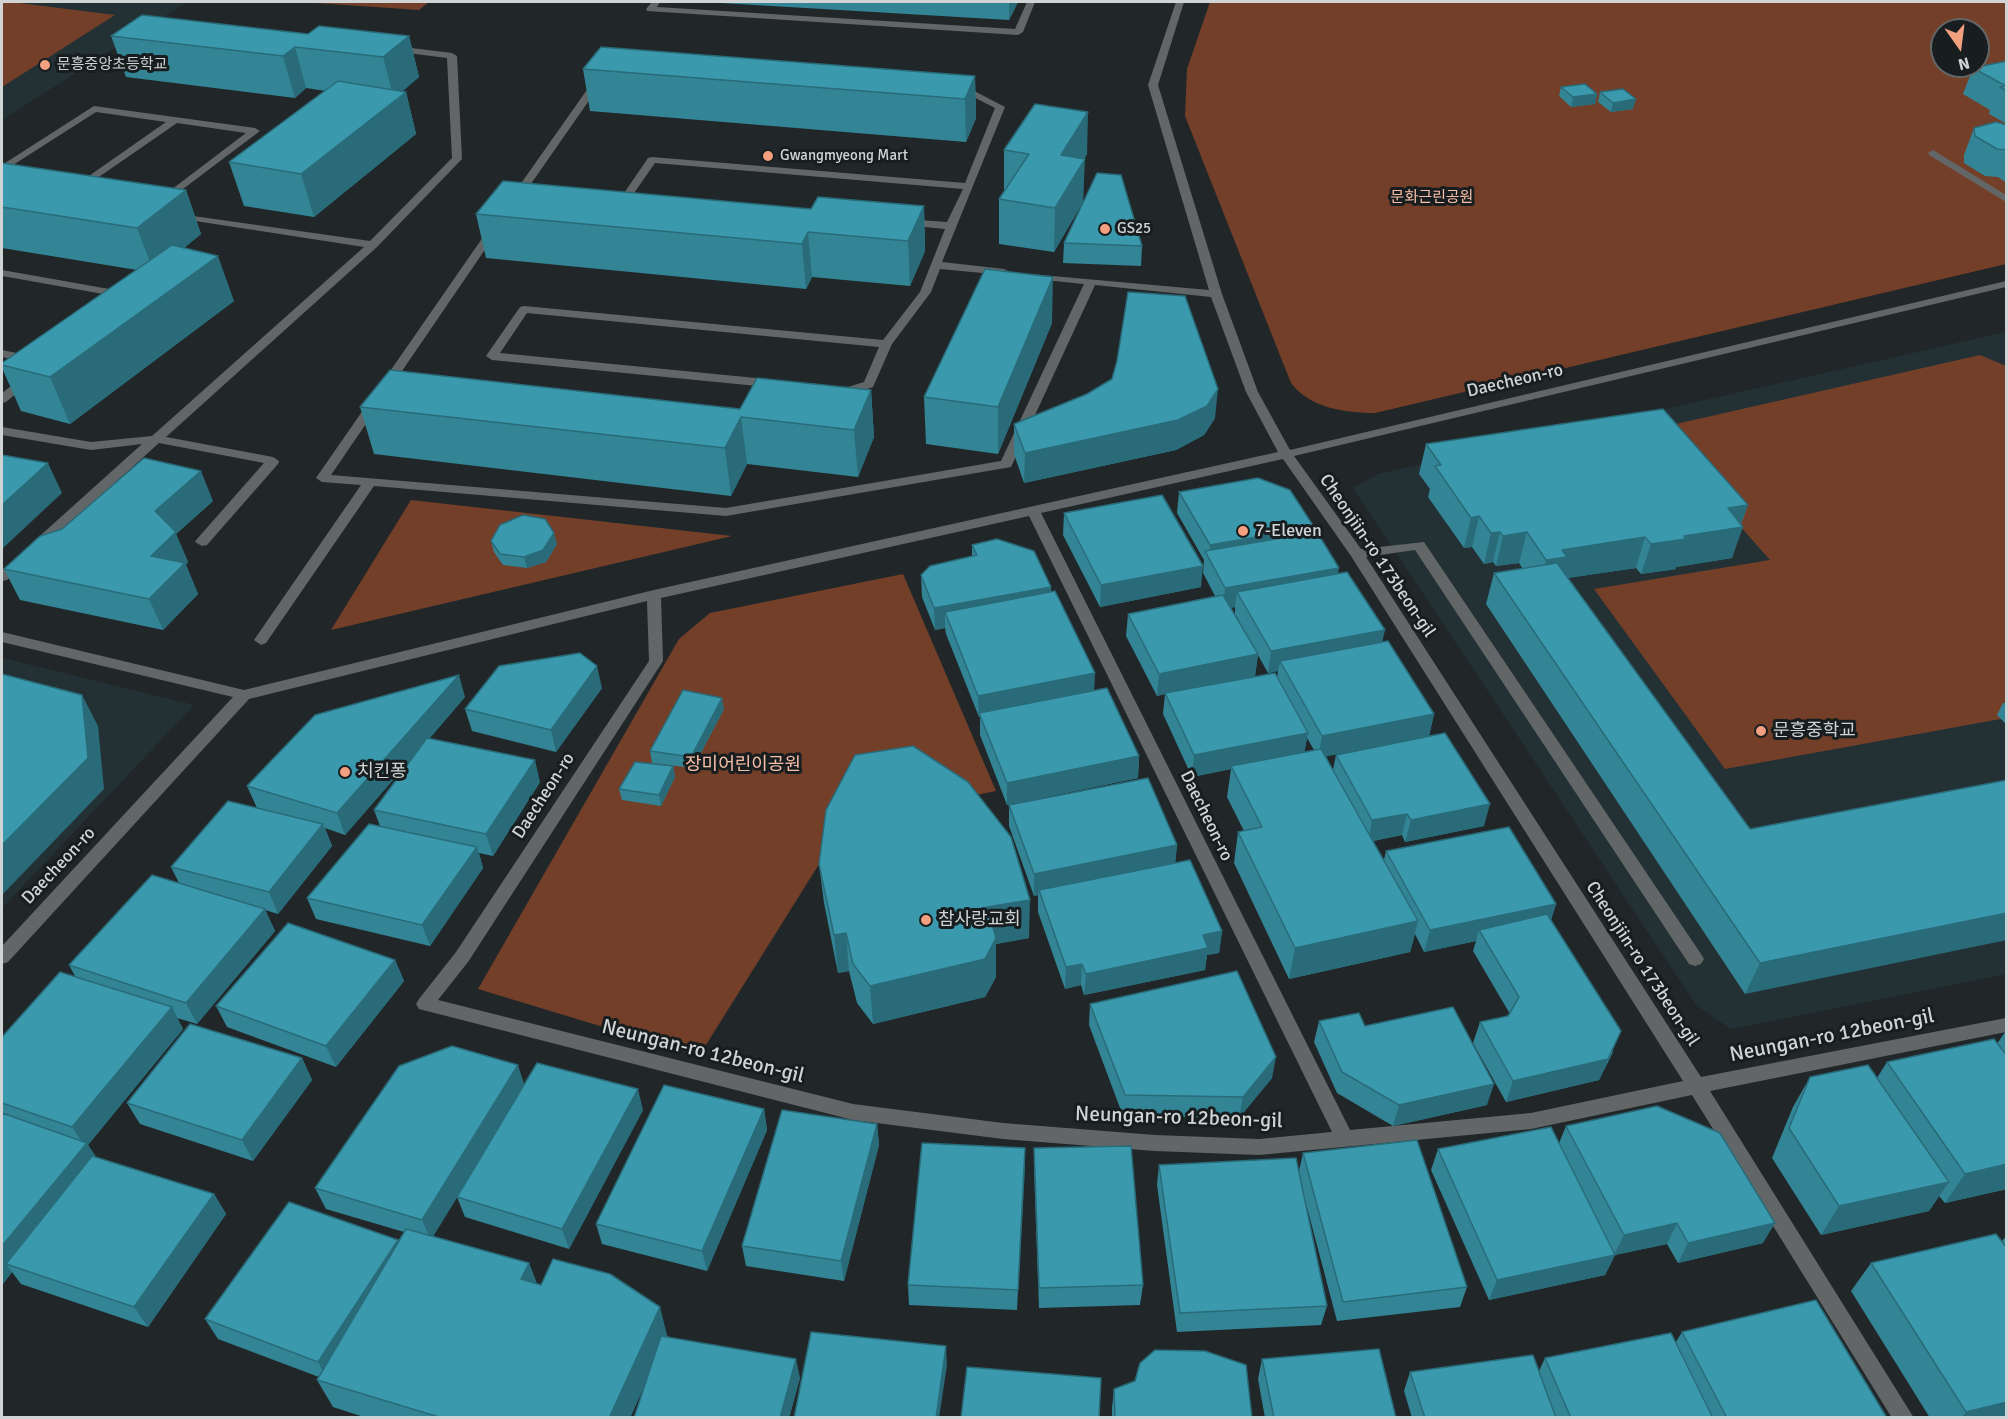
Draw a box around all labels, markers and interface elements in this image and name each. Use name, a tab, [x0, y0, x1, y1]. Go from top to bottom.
north arrow	[1930, 18, 1990, 78]
text: N	[1956, 52, 1972, 75]
place label: 문흥중앙초등학교	[57, 56, 167, 74]
marker: 문흥중앙초등학교	[38, 58, 52, 72]
place label: Gwangmyeong Mart	[780, 147, 908, 165]
marker: Gwangmyeong Mart	[761, 149, 775, 163]
park label: 문화근린공원	[1391, 189, 1473, 207]
place label: GS25	[1117, 220, 1151, 238]
marker: GS25	[1098, 222, 1112, 236]
street label: Daecheon-ro	[1465, 359, 1565, 403]
street label: Cheonjiin-ro 173beon-gil	[1314, 470, 1440, 642]
place label: 7-Eleven	[1255, 520, 1322, 542]
marker: 7-Eleven	[1236, 524, 1250, 538]
place label: 문흥중학교	[1773, 720, 1856, 742]
marker: 문흥중학교	[1754, 724, 1768, 738]
street label: Daecheon-ro	[508, 749, 580, 843]
park label: 장미어린이공원	[685, 754, 801, 776]
place label: 치킨퐁	[357, 761, 407, 783]
marker: 치킨퐁	[338, 765, 352, 779]
street label: Daecheon-ro	[1175, 767, 1237, 865]
street label: Daecheon-ro	[18, 823, 100, 909]
street label: Cheonjiin-ro 173beon-gil	[1581, 878, 1703, 1050]
place label: 참사랑교회	[938, 909, 1021, 931]
marker: 참사랑교회	[919, 913, 933, 927]
street label: Neungan-ro 12beon-gil	[1728, 1004, 1936, 1068]
street label: Neungan-ro 12beon-gil	[599, 1015, 807, 1089]
street label: Neungan-ro 12beon-gil	[1075, 1102, 1283, 1134]

